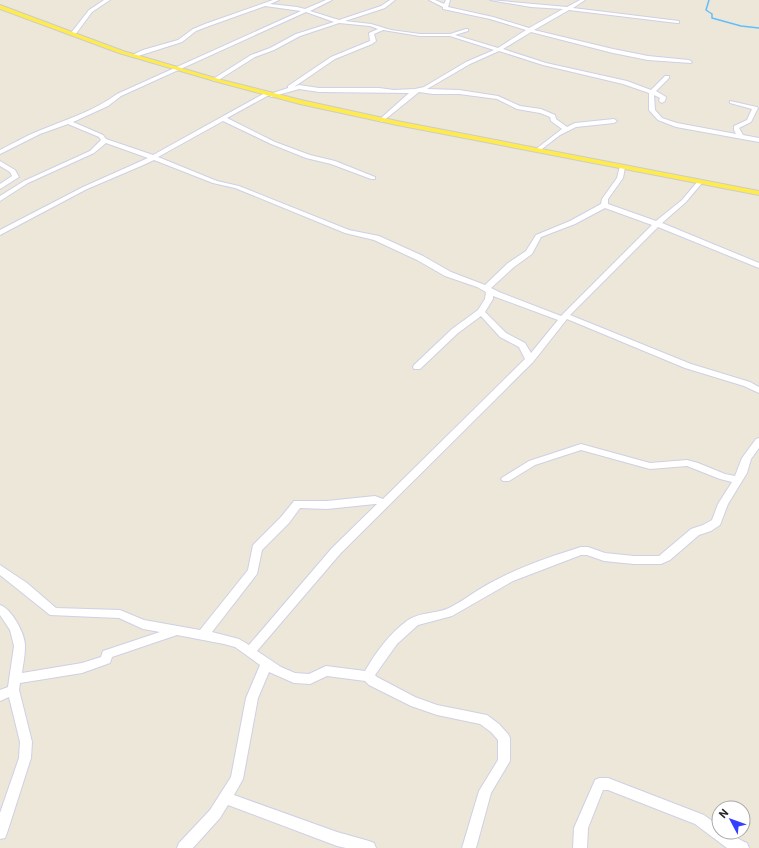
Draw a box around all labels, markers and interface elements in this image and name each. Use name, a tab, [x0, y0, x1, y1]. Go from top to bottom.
north arrow	[711, 800, 751, 840]
text: N	[716, 806, 731, 821]

